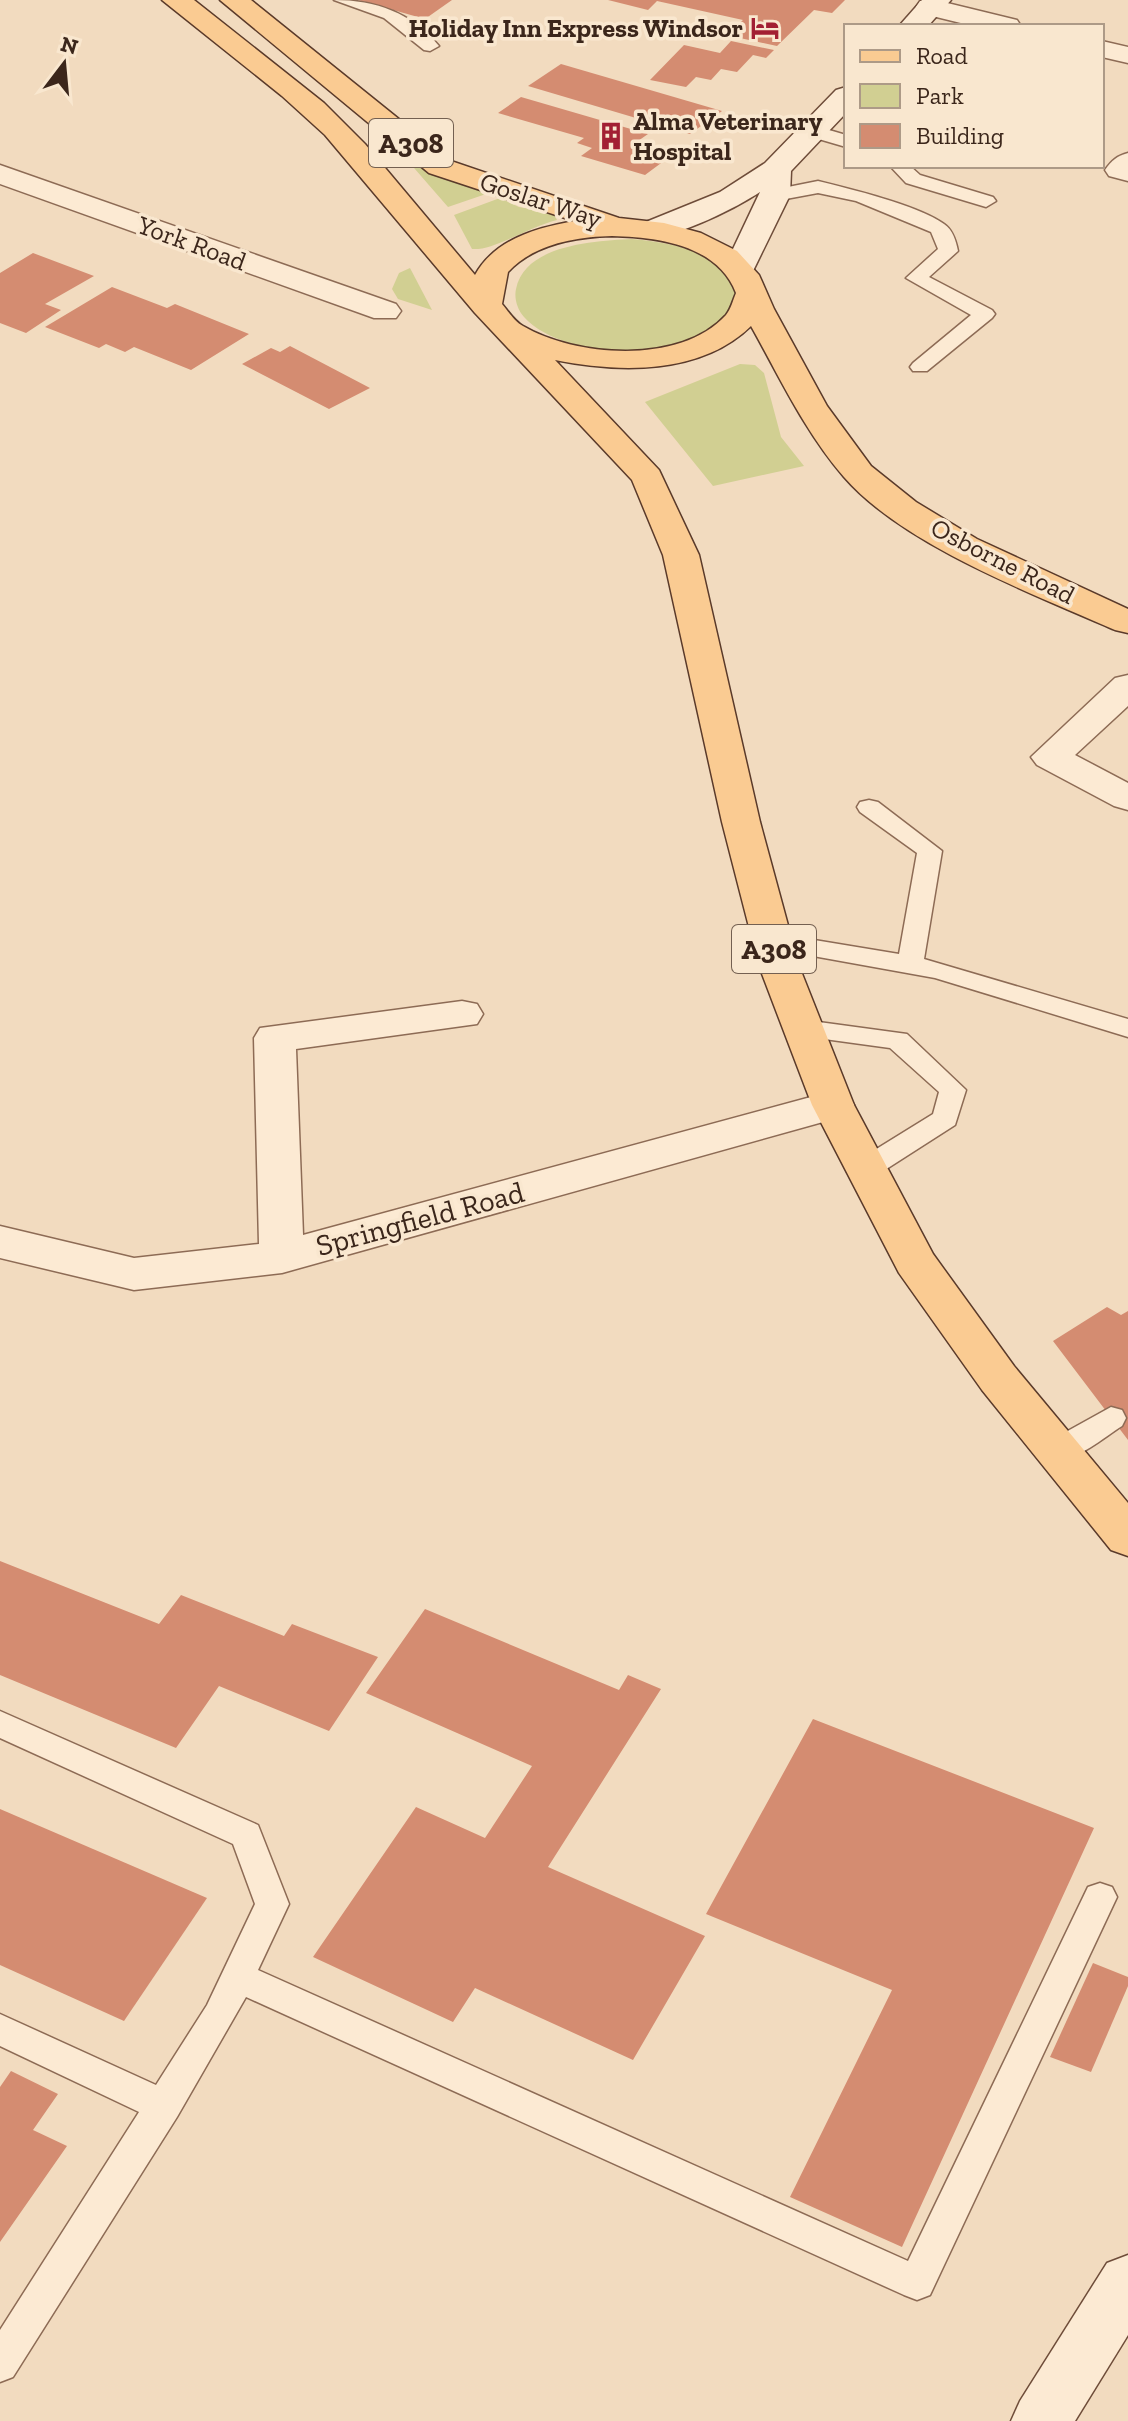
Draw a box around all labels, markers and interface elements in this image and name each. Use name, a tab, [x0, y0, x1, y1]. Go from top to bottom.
place label: Holiday Inn Express Windsor	[409, 12, 743, 44]
hotel icon: Holiday Inn Express Windsor	[750, 13, 780, 43]
north arrow	[24, 24, 104, 104]
legend	[844, 24, 1104, 168]
text: N	[58, 30, 81, 61]
text: Road	[916, 41, 968, 70]
text: Park	[916, 81, 964, 110]
place label: Alma Veterinary Hospital	[633, 105, 823, 167]
road number: A308	[369, 119, 453, 167]
building icon: Alma Veterinary Hospital	[596, 121, 626, 151]
text: Building	[916, 121, 1004, 150]
street label: Goslar Way	[476, 165, 607, 235]
street label: York Road	[132, 208, 251, 277]
street label: Osborne Road	[926, 511, 1080, 611]
road number: A308	[732, 925, 816, 973]
street label: Springfield Road	[312, 1174, 529, 1264]

